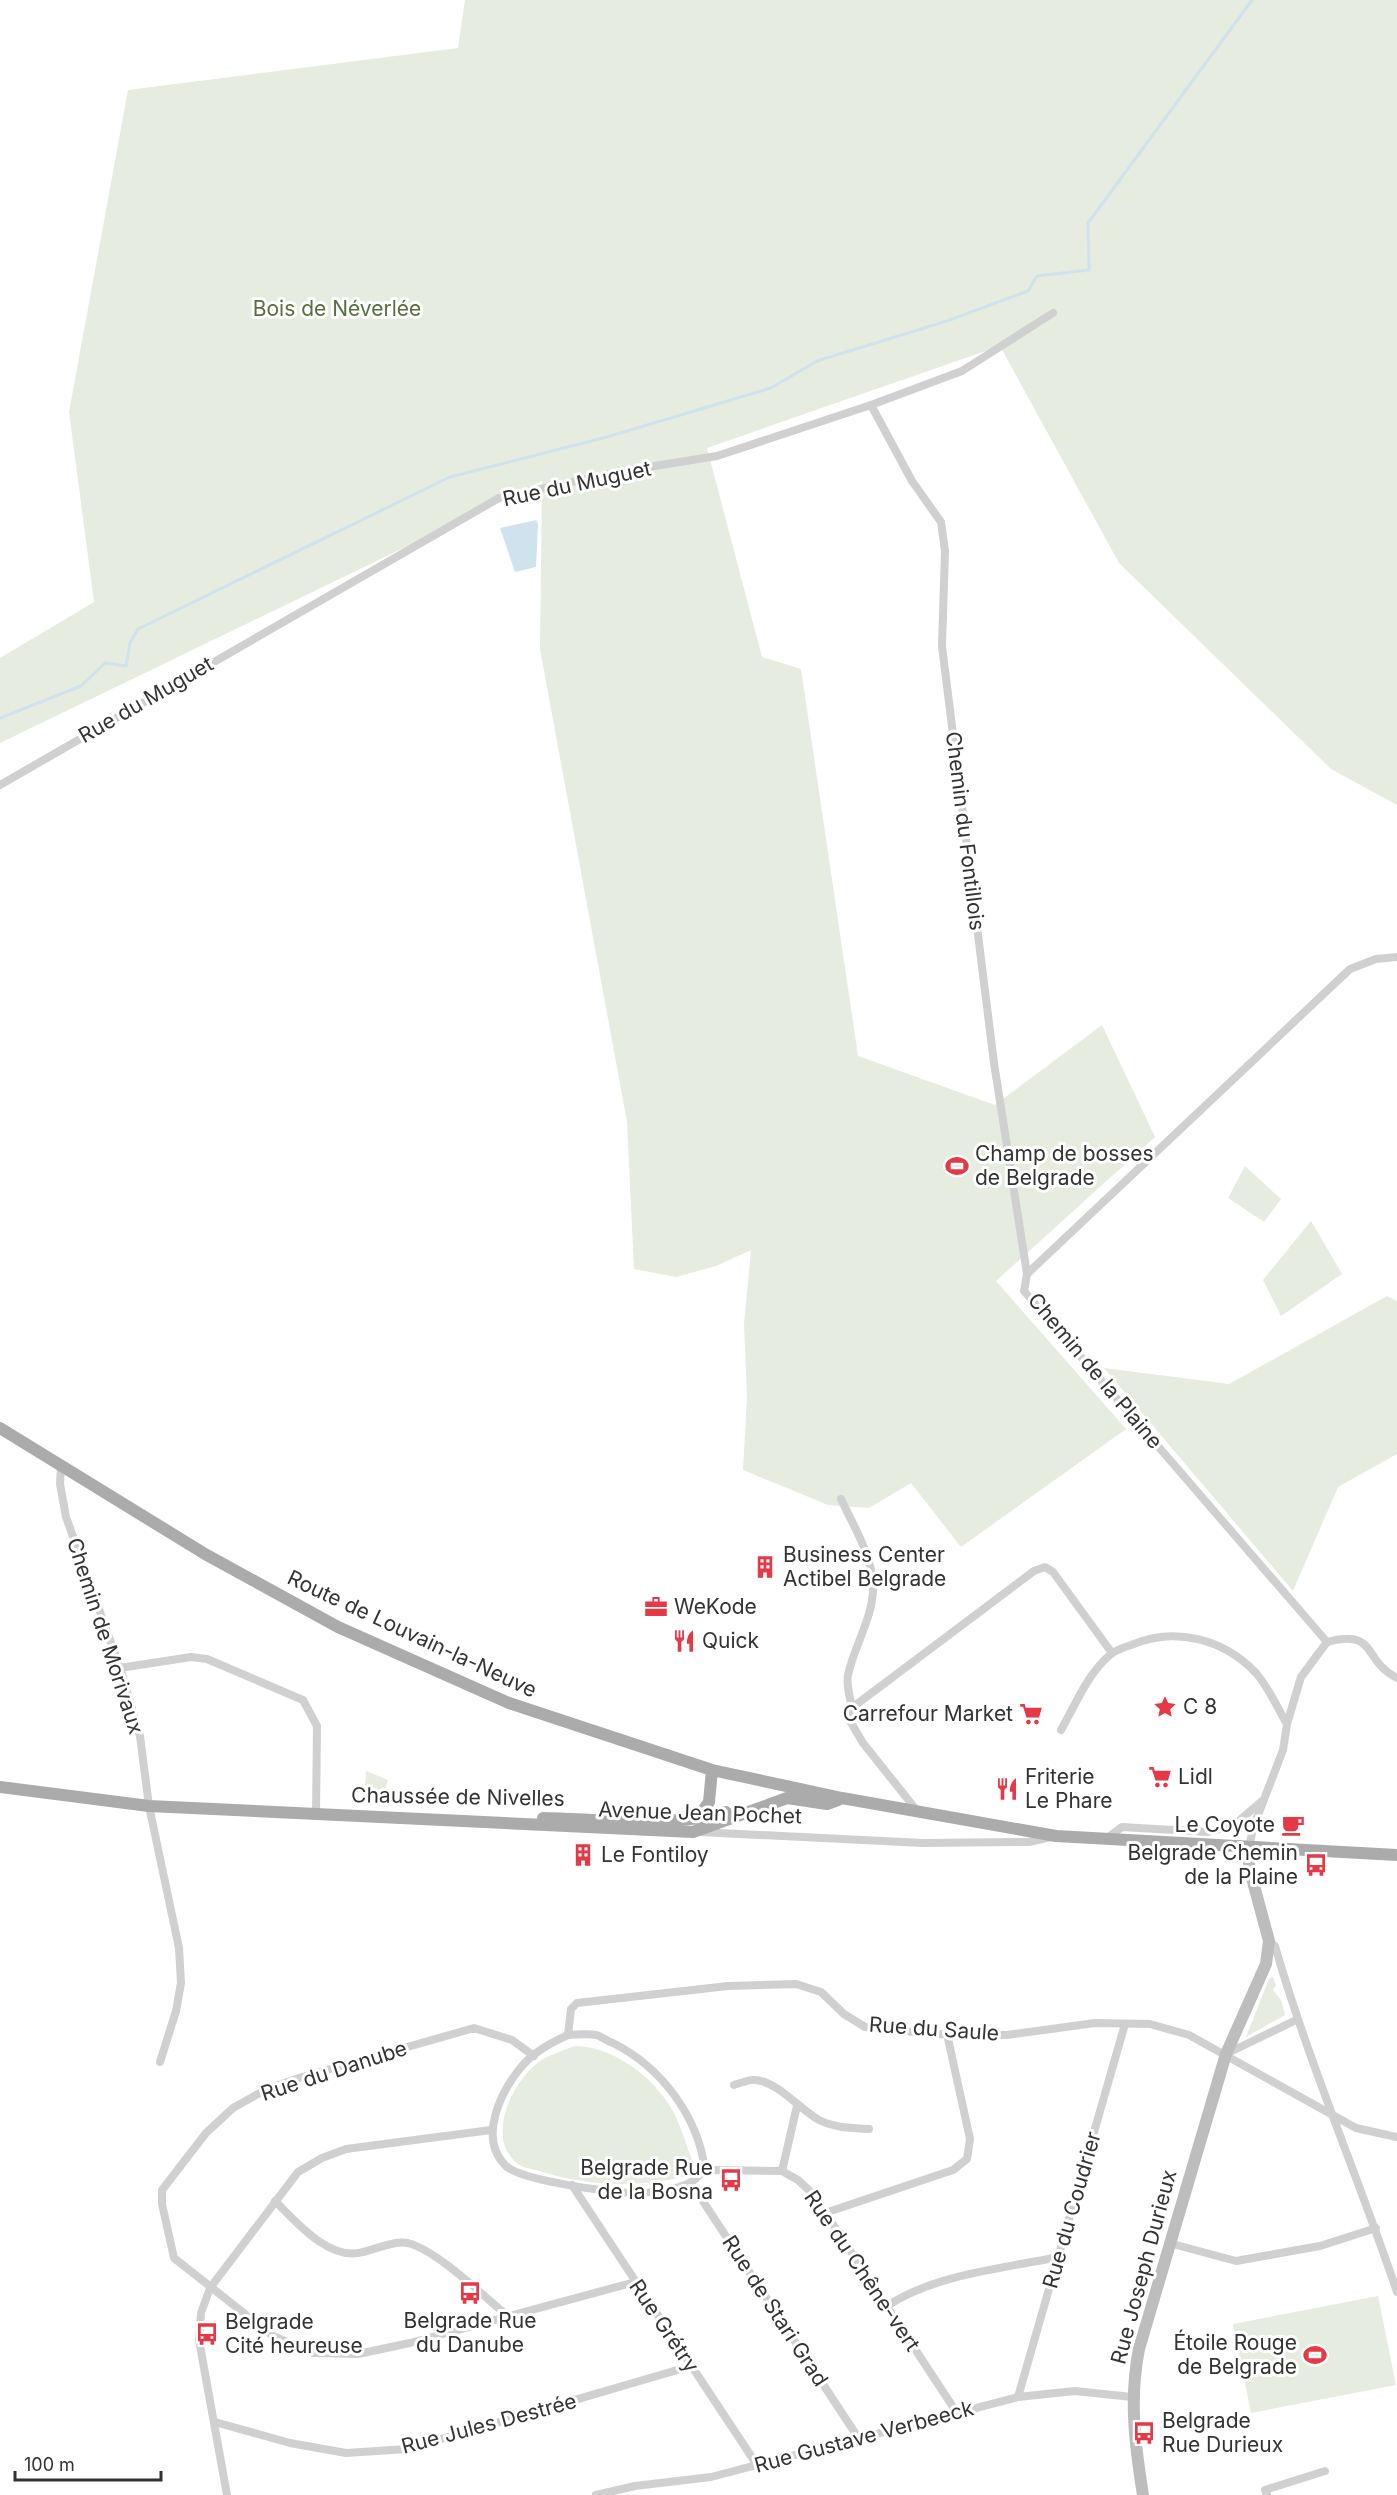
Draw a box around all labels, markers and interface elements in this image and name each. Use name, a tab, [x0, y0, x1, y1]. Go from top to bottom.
park label: Bois de Néverlée	[253, 296, 421, 321]
street label: Rue du Muguet	[500, 456, 654, 511]
street label: Rue du Muguet	[74, 651, 218, 748]
street label: Chemin du Fontillois	[941, 730, 990, 932]
place label: Champ de bosses de Belgrade	[975, 1141, 1154, 1190]
sports icon: Champ de bosses de Belgrade	[944, 1153, 970, 1179]
street label: Chemin de la Plaine	[1023, 1288, 1168, 1454]
street label: Chemin de Morivaux	[62, 1534, 149, 1737]
place label: Business Center Actibel Belgrade	[783, 1542, 946, 1591]
building icon: Business Center Actibel Belgrade	[752, 1554, 778, 1580]
street label: Route de Louvain-la-Neuve	[284, 1565, 541, 1702]
office icon: WeKode	[643, 1594, 669, 1620]
place label: WeKode	[674, 1594, 757, 1619]
restaurant icon: Quick	[671, 1628, 697, 1654]
place label: Quick	[702, 1628, 760, 1653]
place icon: C 8	[1152, 1694, 1178, 1720]
place label: C 8	[1183, 1694, 1217, 1719]
place label: Carrefour Market	[843, 1701, 1013, 1726]
supermarket icon: Carrefour Market	[1018, 1701, 1044, 1727]
place label: Friterie Le Phare	[1025, 1764, 1112, 1813]
supermarket icon: Lidl	[1147, 1764, 1173, 1790]
place label: Lidl	[1178, 1764, 1213, 1789]
restaurant icon: Friterie Le Phare	[994, 1776, 1020, 1802]
street label: Chaussée de Nivelles	[351, 1782, 565, 1811]
street label: Avenue Jean Pochet	[598, 1796, 802, 1829]
place label: Le Coyote	[1175, 1812, 1275, 1837]
cafe icon: Le Coyote	[1280, 1812, 1306, 1838]
place label: Belgrade Chemin de la Plaine	[1127, 1840, 1298, 1889]
building icon: Le Fontiloy	[570, 1842, 596, 1868]
place label: Le Fontiloy	[601, 1842, 709, 1867]
bus stop icon: Belgrade Chemin de la Plaine	[1303, 1852, 1329, 1878]
street label: Rue du Saule	[868, 2011, 1000, 2046]
street label: Rue du Danube	[258, 2035, 410, 2106]
street label: Rue du Coudrier	[1037, 2128, 1106, 2291]
place label: Belgrade Rue de la Bosna	[580, 2155, 713, 2204]
bus stop icon: Belgrade Rue de la Bosna	[718, 2167, 744, 2193]
street label: Rue Joseph Durieux	[1106, 2167, 1181, 2367]
street label: Rue du Chêne-vert	[799, 2186, 925, 2356]
street label: Rue de Stari Grad	[717, 2231, 833, 2391]
street label: Rue Grétry	[624, 2275, 705, 2377]
bus stop icon: Belgrade Rue du Danube	[457, 2280, 483, 2306]
place label: Belgrade Rue du Danube	[404, 2308, 536, 2357]
place label: Belgrade Cité heureuse	[225, 2309, 363, 2358]
bus stop icon: Belgrade Cité heureuse	[194, 2321, 220, 2347]
place label: Étoile Rouge de Belgrade	[1173, 2329, 1297, 2379]
sports icon: Étoile Rouge de Belgrade	[1302, 2342, 1328, 2368]
street label: Rue Jules Destrée	[399, 2388, 579, 2459]
street label: Rue Gustave Verbeeck	[751, 2395, 977, 2478]
place label: Belgrade Rue Durieux	[1162, 2408, 1283, 2457]
bus stop icon: Belgrade Rue Durieux	[1131, 2420, 1157, 2446]
scale bar	[15, 2444, 160, 2482]
text: 100 m	[24, 2454, 75, 2475]

